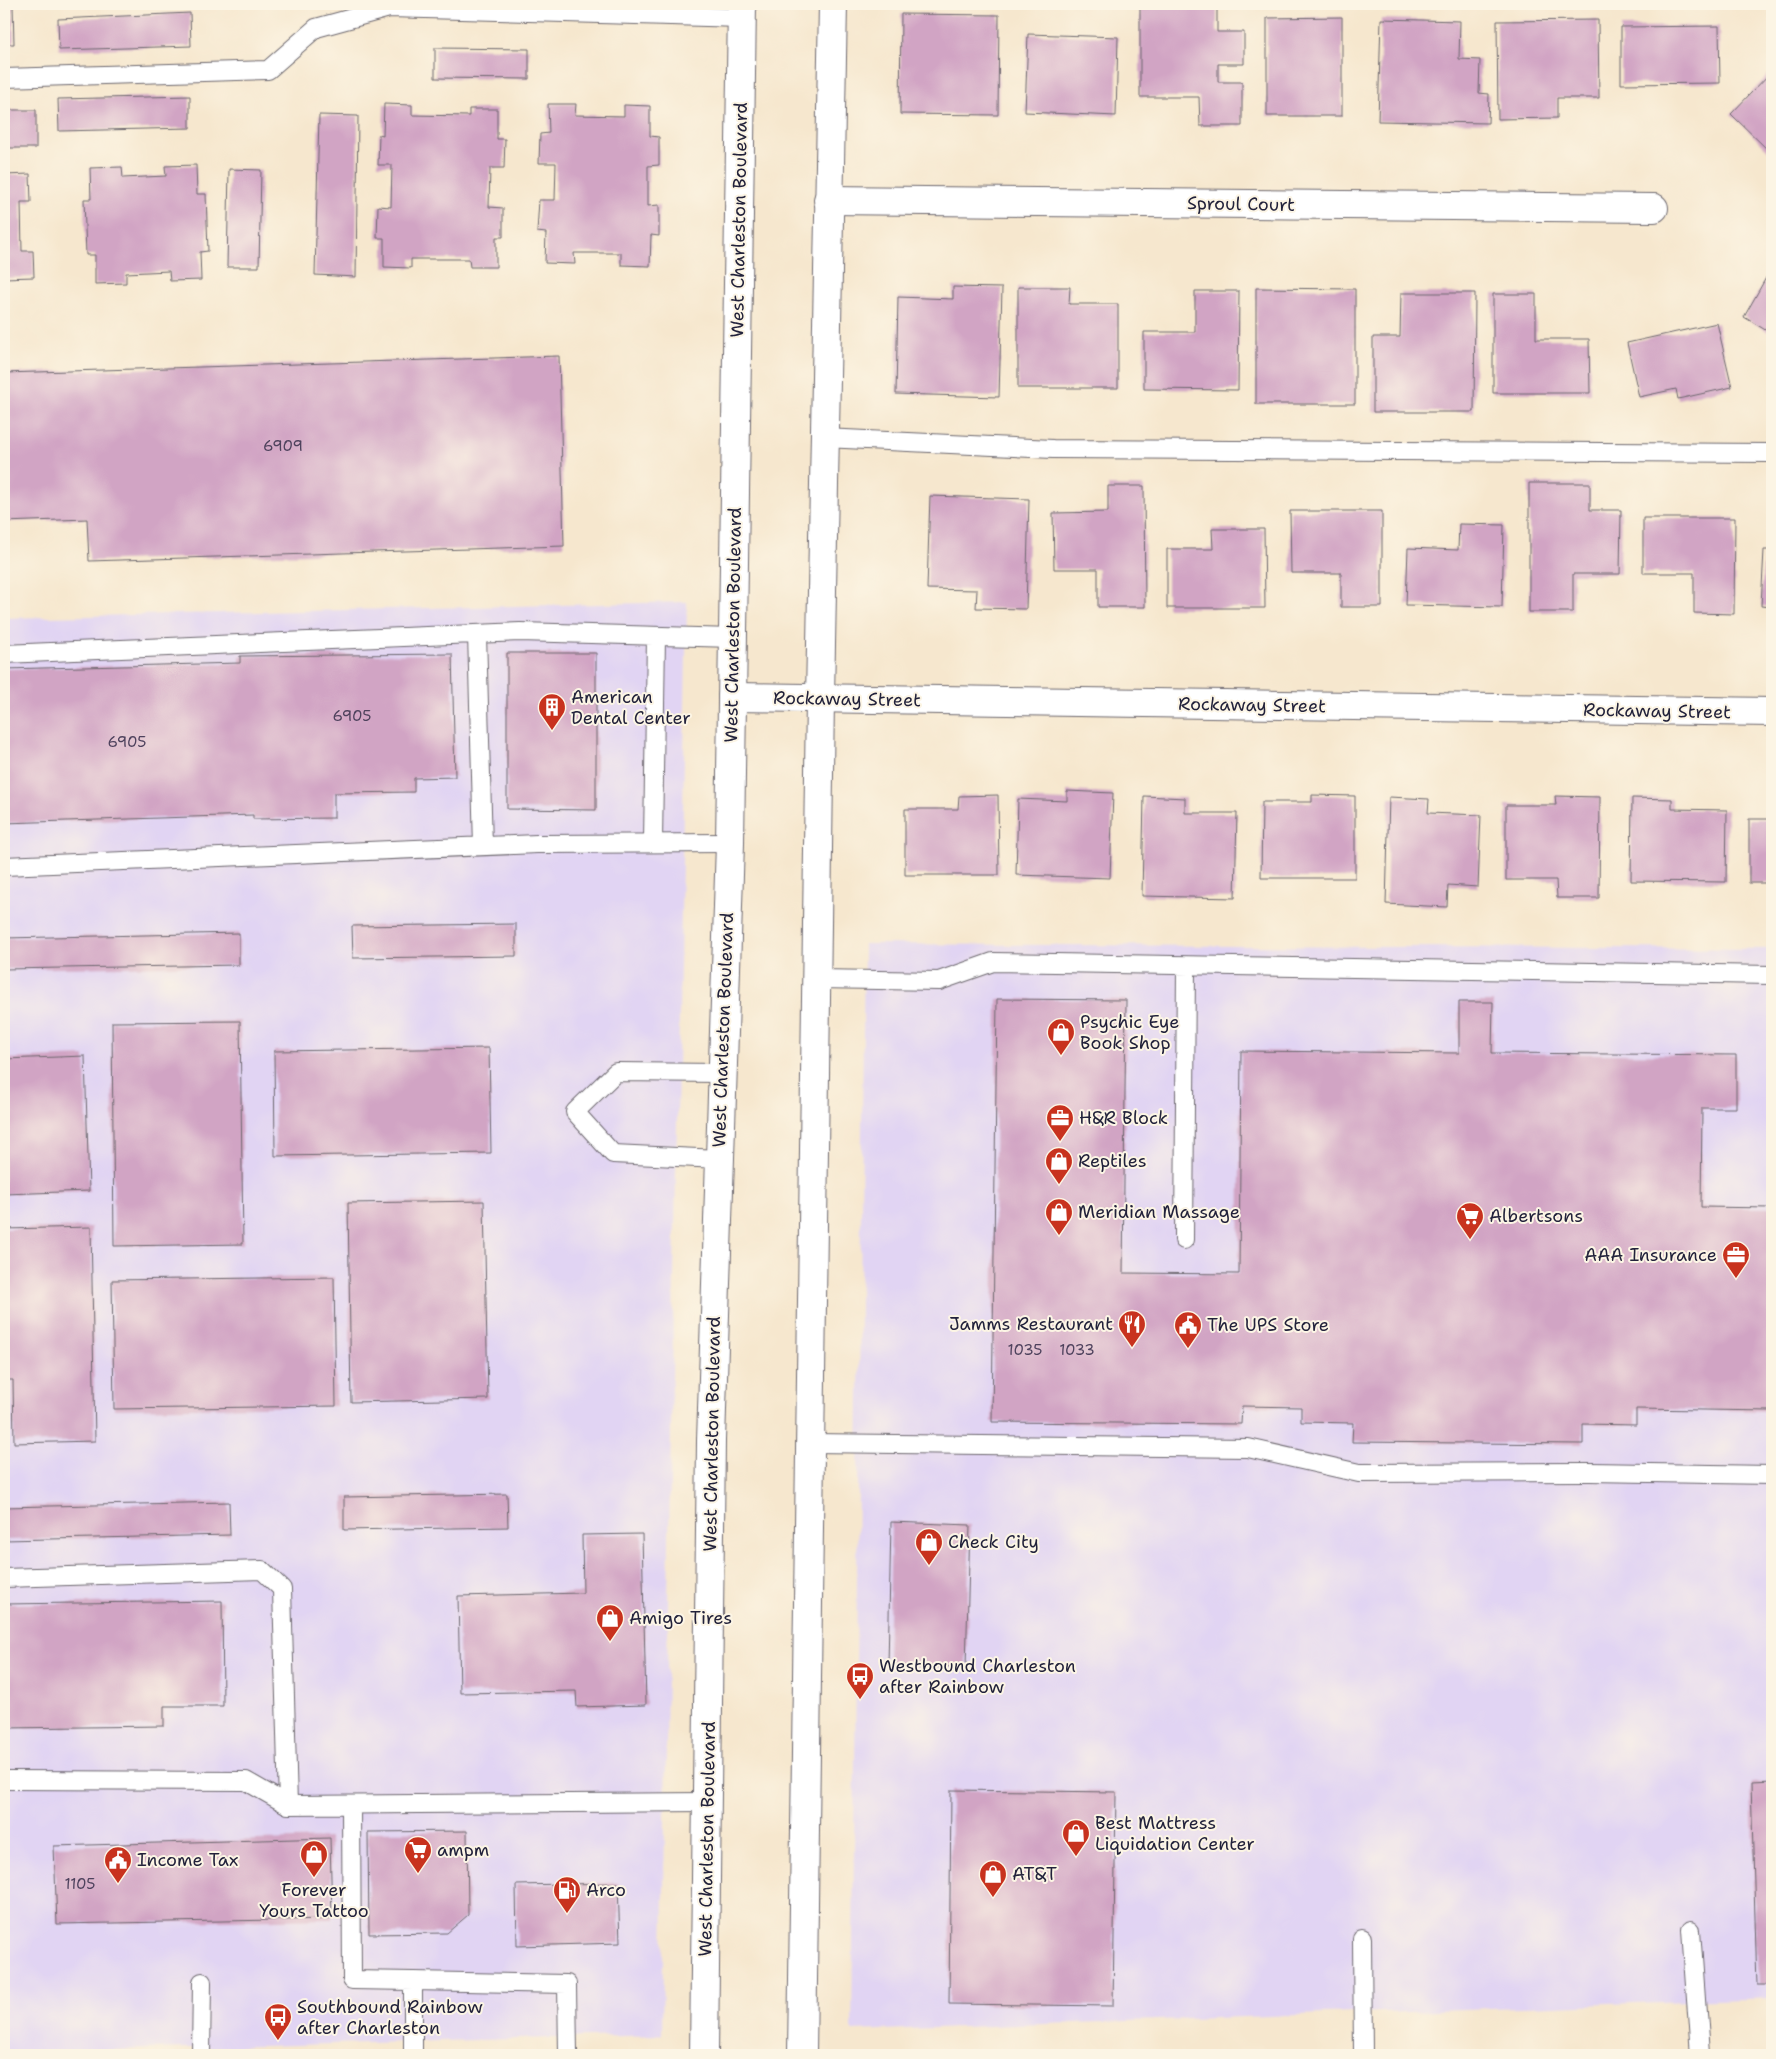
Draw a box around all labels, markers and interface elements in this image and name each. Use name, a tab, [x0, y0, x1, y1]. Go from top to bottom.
street label: West Charleston Boulevard	[725, 102, 753, 338]
street label: Sproul Court	[1187, 191, 1295, 217]
house number: 6909	[263, 436, 303, 456]
street label: West Charleston Boulevard	[719, 507, 747, 743]
place label: American Dental Center	[571, 685, 691, 730]
street label: Rockaway Street	[773, 686, 921, 712]
building icon: American Dental Center	[537, 692, 567, 731]
street label: Rockaway Street	[1178, 692, 1326, 718]
street label: Rockaway Street	[1583, 698, 1731, 724]
house number: 6905	[332, 706, 372, 726]
house number: 6905	[107, 732, 147, 752]
street label: West Charleston Boulevard	[707, 912, 739, 1148]
place label: Psychic Eye Book Shop	[1080, 1010, 1179, 1055]
shop icon: Psychic Eye Book Shop	[1046, 1017, 1076, 1056]
office icon: H&R Block	[1045, 1103, 1075, 1142]
place label: H&R Block	[1079, 1106, 1168, 1130]
shop icon: Reptiles	[1044, 1146, 1074, 1185]
place label: Reptiles	[1078, 1149, 1147, 1173]
shop icon: Meridian Massage	[1044, 1197, 1074, 1236]
place label: Meridian Massage	[1078, 1200, 1240, 1224]
supermarket icon: Albertsons	[1455, 1201, 1485, 1240]
place label: Albertsons	[1489, 1204, 1583, 1228]
office icon: AAA Insurance	[1721, 1240, 1751, 1279]
place label: AAA Insurance	[1584, 1243, 1717, 1267]
restaurant icon: Jamms Restaurant	[1117, 1309, 1147, 1348]
public building icon: The UPS Store	[1173, 1310, 1203, 1349]
place label: Jamms Restaurant	[949, 1312, 1113, 1336]
place label: The UPS Store	[1207, 1313, 1329, 1337]
street label: West Charleston Boulevard	[698, 1316, 726, 1552]
house number: 1035	[1008, 1340, 1042, 1360]
house number: 1033	[1059, 1340, 1095, 1360]
shop icon: Check City	[914, 1527, 944, 1566]
place label: Check City	[948, 1530, 1039, 1554]
shop icon: Amigo Tires	[595, 1603, 625, 1642]
place label: Amigo Tires	[629, 1606, 732, 1630]
place label: Westbound Charleston after Rainbow	[879, 1654, 1076, 1699]
bus stop icon: Westbound Charleston after Rainbow	[845, 1661, 875, 1700]
street label: West Charleston Boulevard	[693, 1721, 721, 1957]
place label: Best Mattress Liquidation Center	[1095, 1811, 1255, 1856]
shop icon: Best Mattress Liquidation Center	[1061, 1818, 1091, 1857]
supermarket icon: ampm	[403, 1835, 433, 1874]
place label: ampm	[437, 1838, 489, 1862]
shop icon: Forever Yours Tattoo	[299, 1839, 329, 1878]
public building icon: Income Tax	[103, 1845, 133, 1884]
place label: Income Tax	[137, 1848, 238, 1872]
shop icon: AT&T	[978, 1859, 1008, 1898]
place label: AT&T	[1012, 1862, 1057, 1886]
house number: 1105	[64, 1874, 96, 1894]
fuel station icon: Arco	[552, 1875, 582, 1914]
place label: Forever Yours Tattoo	[259, 1878, 369, 1923]
place label: Arco	[586, 1878, 626, 1902]
place label: Southbound Rainbow after Charleston	[297, 1995, 483, 2040]
bus stop icon: Southbound Rainbow after Charleston	[263, 2002, 293, 2041]

